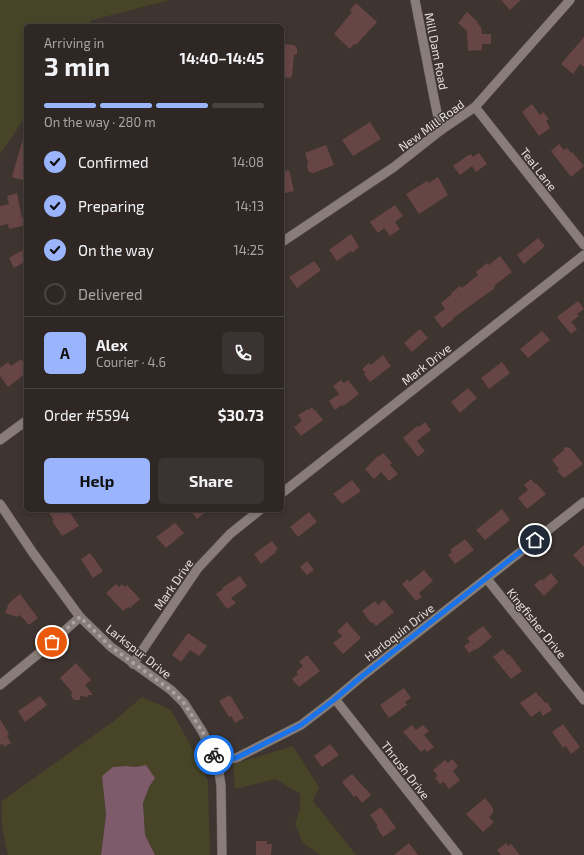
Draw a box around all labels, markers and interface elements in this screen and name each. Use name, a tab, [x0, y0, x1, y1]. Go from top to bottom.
street label: Mill Dam Road	[423, 11, 451, 91]
text: Arriving in	[44, 35, 104, 51]
text: 14:40–14:45	[179, 49, 264, 67]
text: 3 min	[44, 50, 110, 81]
street label: New Mill Road	[395, 96, 467, 154]
text: On the way · 280 m	[44, 114, 156, 130]
street label: Teal Lane	[518, 145, 560, 193]
icon: check	[44, 151, 66, 173]
text: Confirmed	[78, 153, 149, 171]
text: 14:08	[232, 154, 264, 170]
icon: check	[44, 195, 66, 217]
text: Preparing	[78, 197, 144, 215]
text: 14:13	[235, 198, 264, 214]
icon: check	[44, 239, 66, 261]
text: On the way	[78, 241, 154, 259]
text: 14:25	[233, 242, 264, 258]
text: Delivered	[78, 285, 143, 303]
button: phone	[222, 332, 264, 374]
text: Alex	[96, 336, 128, 354]
street label: Mark Drive	[398, 340, 454, 388]
text: A	[60, 344, 70, 362]
text: Courier · 4.6	[96, 354, 166, 370]
text: Order #5594	[44, 406, 130, 424]
text: $30.73	[218, 406, 264, 424]
button: Help	[44, 458, 150, 504]
button: Share	[158, 458, 264, 504]
pin	[518, 523, 552, 557]
icon: home	[524, 529, 546, 551]
street label: Mark Drive	[150, 556, 196, 612]
street label: Kingfisher Drive	[504, 585, 570, 661]
street label: Harloquin Drive	[361, 600, 437, 664]
street label: Larkspur Drive	[103, 621, 175, 681]
pin	[35, 625, 69, 659]
icon: bag	[41, 631, 63, 653]
courier	[194, 735, 234, 775]
street label: Thrush Drive	[379, 738, 433, 802]
icon: bike	[203, 744, 225, 766]

